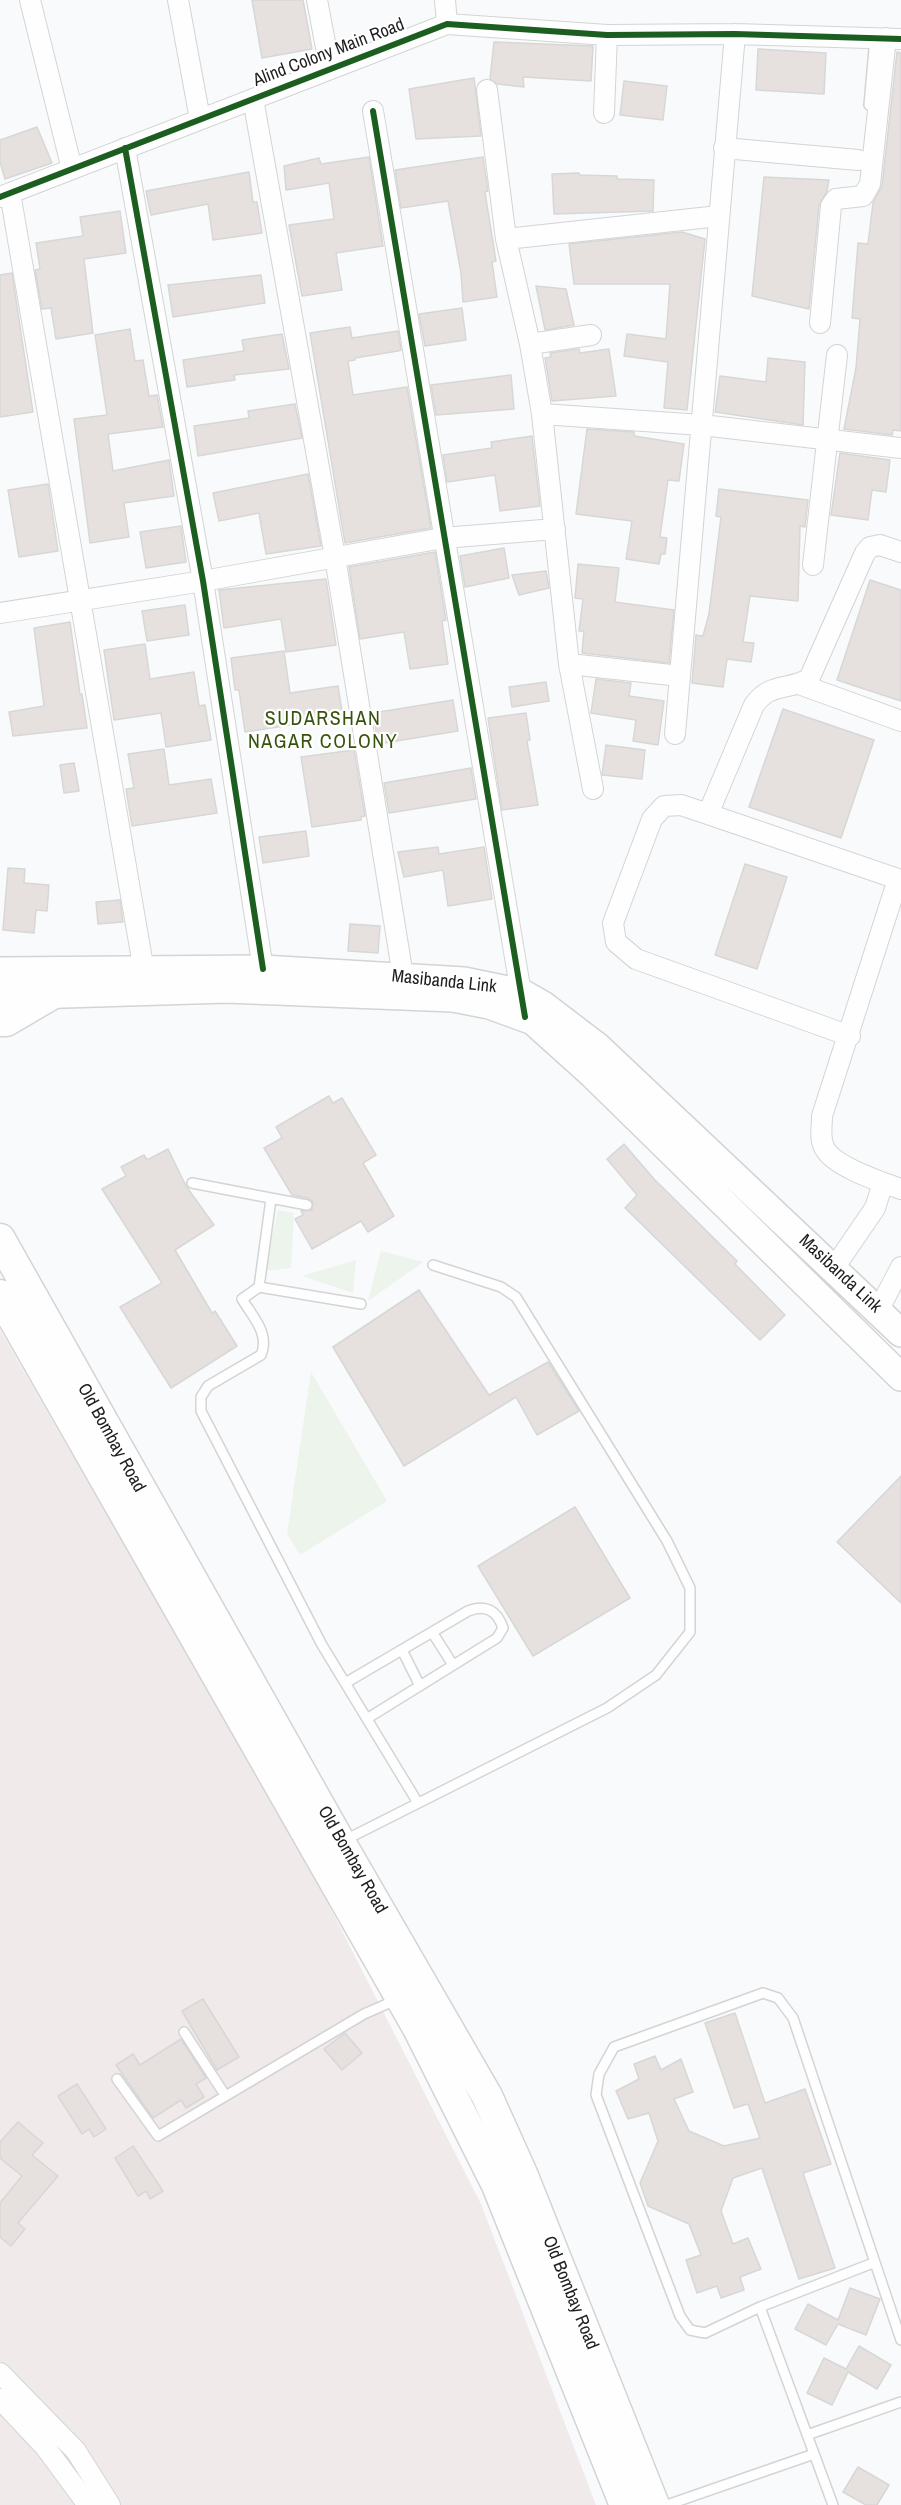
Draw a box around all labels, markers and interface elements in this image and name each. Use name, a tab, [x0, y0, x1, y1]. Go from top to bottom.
street label: Alind Colony Main Road	[250, 14, 408, 92]
district label: SUDARSHAN NAGAR COLONY	[248, 708, 398, 755]
street label: Masibanda Link	[391, 966, 497, 998]
street label: Masibanda Link	[794, 1230, 886, 1318]
street label: Old Bombay Road	[72, 1380, 150, 1496]
street label: Old Bombay Road	[312, 1802, 392, 1918]
street label: Old Bombay Road	[537, 2233, 603, 2353]

